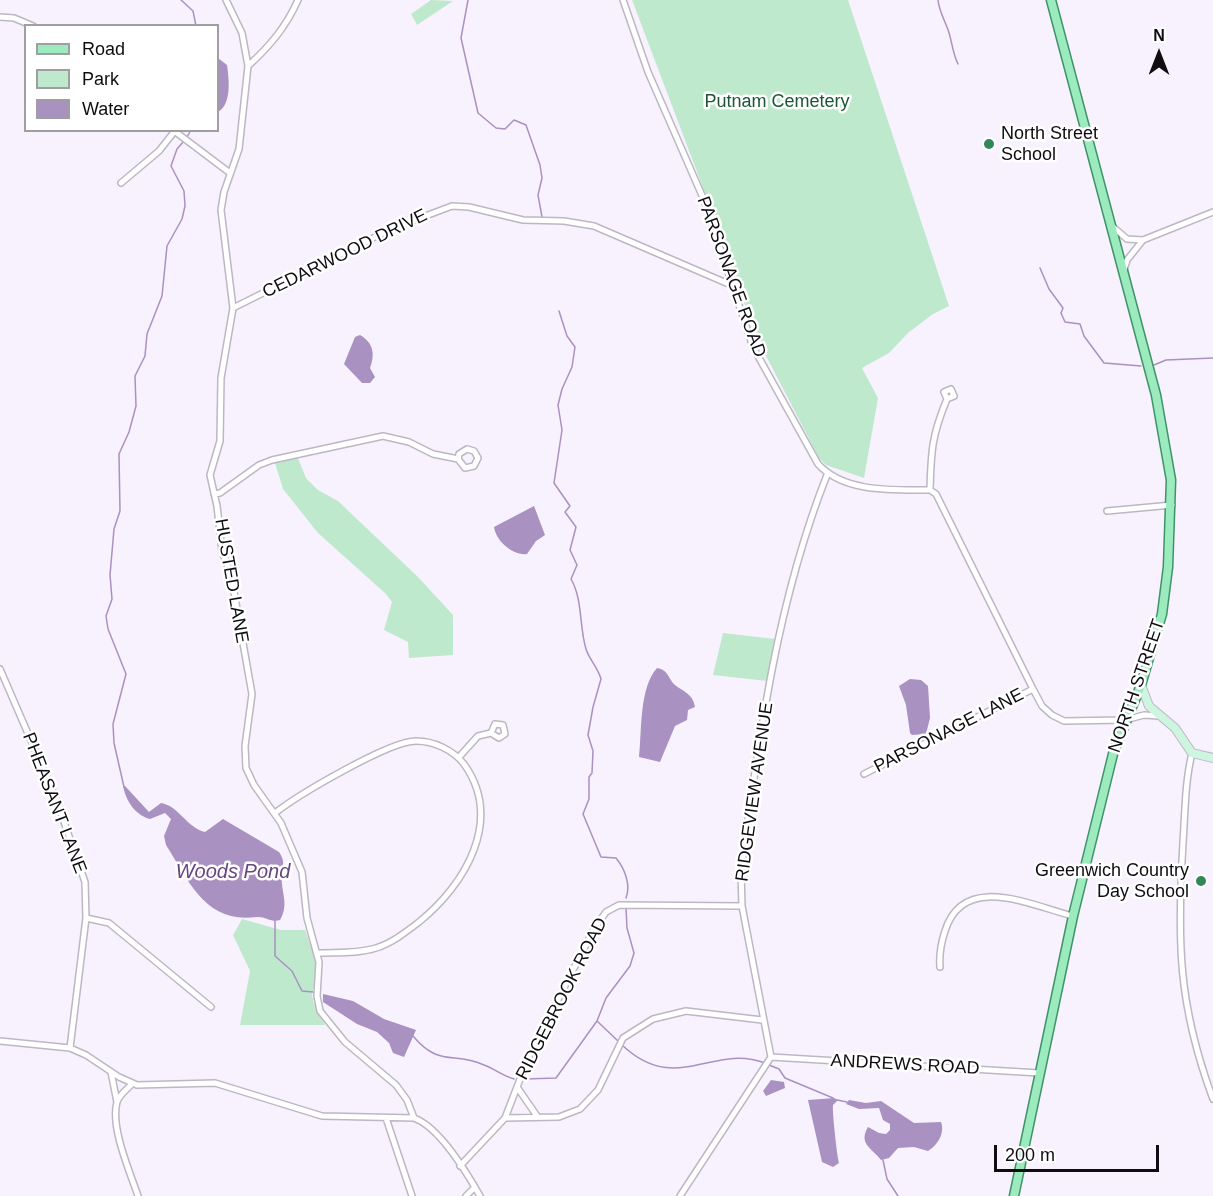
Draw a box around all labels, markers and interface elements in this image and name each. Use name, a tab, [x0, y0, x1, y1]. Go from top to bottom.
legend	[24, 24, 219, 132]
north arrow	[1129, 24, 1189, 84]
text: N	[1153, 27, 1165, 44]
text: Road	[82, 39, 125, 59]
text: Park	[82, 69, 119, 89]
park label: Putnam Cemetery	[704, 91, 850, 113]
text: Water	[82, 99, 129, 119]
place label: North Street School	[1001, 123, 1098, 166]
marker: North Street School	[982, 137, 996, 151]
street label: PARSONAGE ROAD	[692, 194, 770, 360]
street label: CEDARWOOD DRIVE	[259, 205, 431, 303]
street label: HUSTED LANE	[209, 517, 253, 645]
street label: NORTH STREET	[1104, 616, 1170, 756]
street label: PARSONAGE LANE	[871, 684, 1027, 778]
street label: RIDGEVIEW AVENUE	[732, 701, 778, 883]
street label: PHEASANT LANE	[17, 730, 91, 876]
water label: Woods Pond	[176, 860, 290, 884]
place label: Greenwich Country Day School	[1035, 860, 1189, 902]
marker: Greenwich Country Day School	[1194, 874, 1208, 888]
street label: RIDGEBROOK ROAD	[512, 914, 612, 1084]
street label: ANDREWS ROAD	[830, 1050, 980, 1080]
scale bar	[997, 1133, 1162, 1171]
text: 200 m	[1005, 1145, 1055, 1165]

